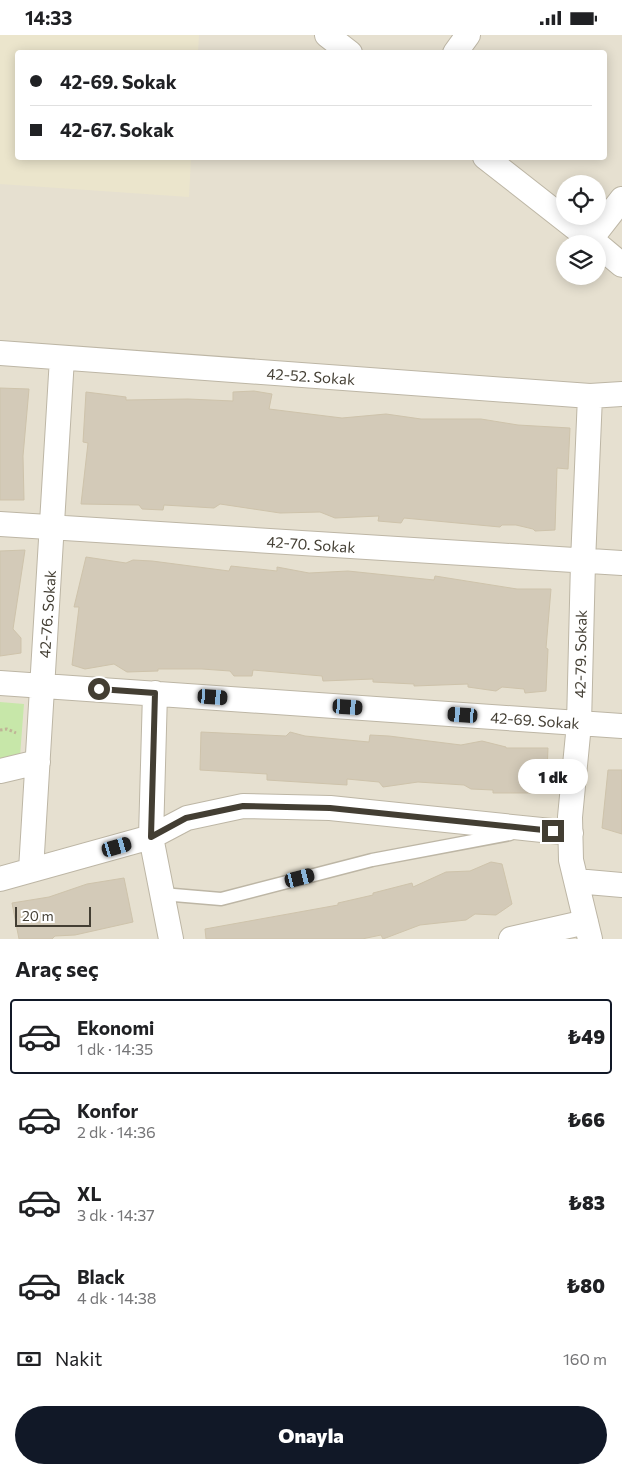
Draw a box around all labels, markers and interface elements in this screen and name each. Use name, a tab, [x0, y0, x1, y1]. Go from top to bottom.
text: 14:33	[25, 6, 72, 29]
text: 42-69. Sokak	[60, 70, 177, 93]
text: 42-67. Sokak	[60, 118, 174, 141]
map controls	[556, 175, 606, 285]
button: locate	[556, 175, 606, 225]
button: layers	[556, 235, 606, 285]
street label: 42-52. Sokak	[266, 364, 356, 388]
street label: 42-70. Sokak	[266, 532, 356, 556]
street label: 42-76. Sokak	[35, 569, 59, 659]
street label: 42-79. Sokak	[570, 610, 590, 698]
route start	[88, 678, 110, 700]
car	[197, 688, 228, 706]
car	[332, 698, 363, 716]
car	[447, 706, 478, 724]
street label: 42-69. Sokak	[490, 708, 580, 732]
callout: 1 dk	[518, 759, 588, 793]
text: 1 dk	[538, 767, 568, 786]
route end	[542, 820, 564, 842]
car	[100, 836, 133, 858]
car	[283, 867, 316, 889]
scale bar	[15, 904, 91, 927]
text: 20 m	[22, 907, 54, 924]
text: Araç seç	[15, 955, 99, 982]
icon: car	[17, 1014, 62, 1059]
text: Ekonomi	[77, 1016, 154, 1039]
text: ₺49	[567, 1025, 605, 1048]
text: 1 dk · 14:35	[77, 1039, 153, 1058]
icon: car	[17, 1097, 62, 1142]
text: Konfor	[77, 1099, 138, 1122]
text: ₺66	[567, 1108, 605, 1131]
text: 2 dk · 14:36	[77, 1122, 156, 1141]
icon: car	[17, 1180, 62, 1225]
text: XL	[77, 1182, 102, 1205]
text: ₺83	[568, 1191, 605, 1214]
text: 3 dk · 14:37	[77, 1205, 155, 1224]
icon: car	[17, 1263, 62, 1308]
text: Black	[77, 1265, 125, 1288]
text: ₺80	[566, 1274, 605, 1297]
text: 4 dk · 14:38	[77, 1288, 157, 1307]
icon: cash	[15, 1345, 43, 1373]
text: Nakit	[55, 1347, 102, 1370]
text: 160 m	[563, 1349, 607, 1368]
button: Onayla	[15, 1406, 607, 1464]

